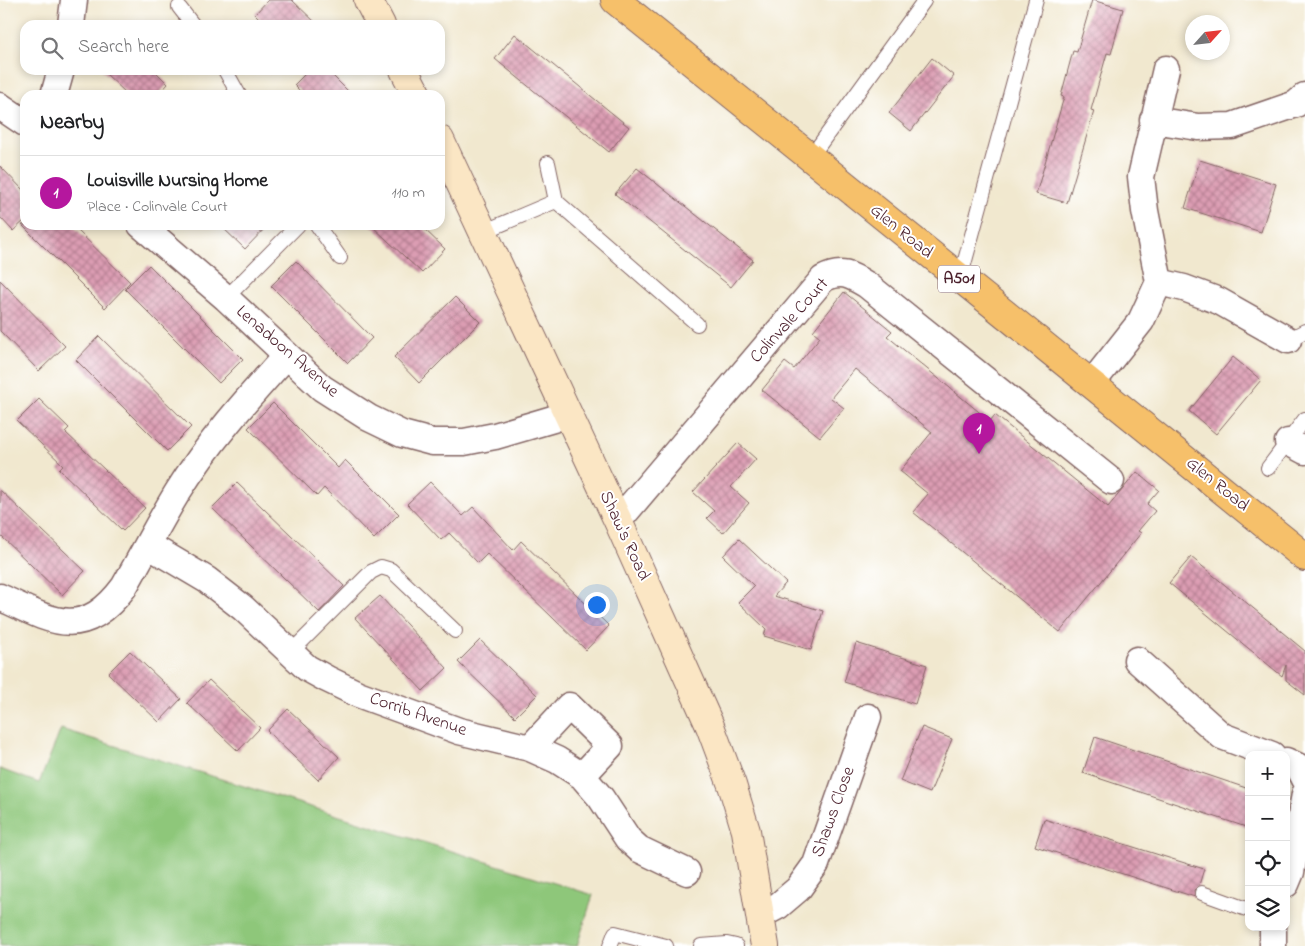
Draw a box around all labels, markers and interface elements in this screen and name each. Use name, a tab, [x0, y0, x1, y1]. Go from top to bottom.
north arrow	[1185, 15, 1230, 60]
search box	[20, 20, 445, 75]
icon: search	[38, 34, 66, 62]
text: Search here	[78, 34, 169, 61]
text: Nearby	[40, 108, 104, 138]
text: Louisville Nursing Home	[87, 168, 268, 195]
text: 1	[53, 181, 59, 205]
text: 110 m	[391, 181, 425, 205]
text: Place · Colinvale Court	[87, 195, 228, 219]
street label: Glen Road	[864, 198, 938, 266]
road number: A501	[938, 266, 980, 292]
street label: Colinvale Court	[744, 272, 836, 370]
street label: Lenadoon Avenue	[230, 300, 345, 405]
pin: 1	[963, 413, 995, 454]
street label: Glen Road	[1180, 451, 1254, 519]
street label: Shaw's Road	[592, 487, 656, 585]
your location	[584, 592, 610, 618]
street label: Corrib Avenue	[366, 686, 471, 744]
map controls	[1245, 751, 1290, 931]
button: +	[1245, 751, 1290, 796]
street label: Shaws Close	[806, 762, 863, 861]
button: −	[1245, 796, 1290, 841]
button: locate	[1245, 841, 1290, 886]
button: layers	[1245, 886, 1290, 931]

